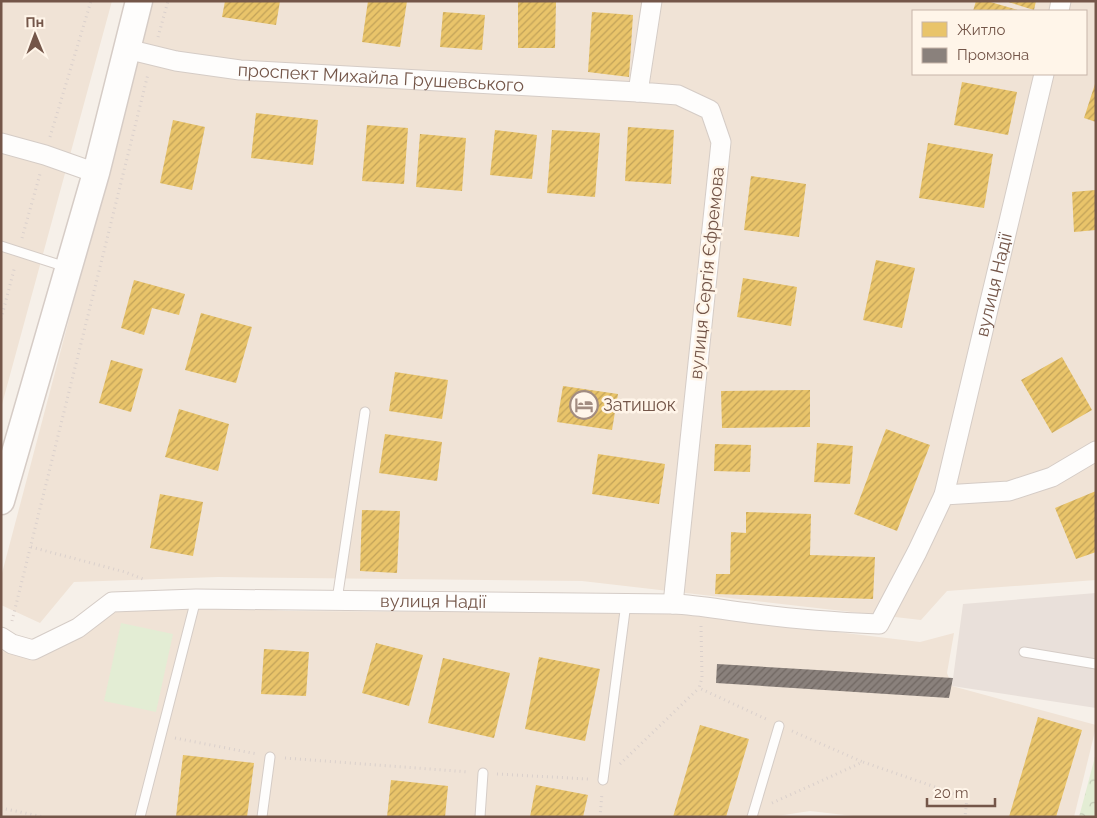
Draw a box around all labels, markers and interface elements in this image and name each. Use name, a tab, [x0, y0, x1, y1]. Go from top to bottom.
north arrow	[10, 10, 60, 60]
legend	[912, 10, 1087, 75]
text: Пн	[25, 14, 44, 30]
text: Житло	[957, 21, 1005, 39]
text: Промзона	[957, 46, 1029, 64]
street label: проспект Михайла Грушевського	[237, 59, 525, 96]
street label: вулиця Сергія Єфремова	[685, 166, 728, 380]
street label: вулиця Надії	[971, 231, 1016, 339]
hotel icon: Затишок	[569, 390, 599, 420]
place label: Затишок	[603, 394, 676, 415]
street label: вулиця Надії	[380, 590, 486, 612]
scale bar	[927, 776, 994, 808]
text: 20 m	[934, 784, 969, 802]

